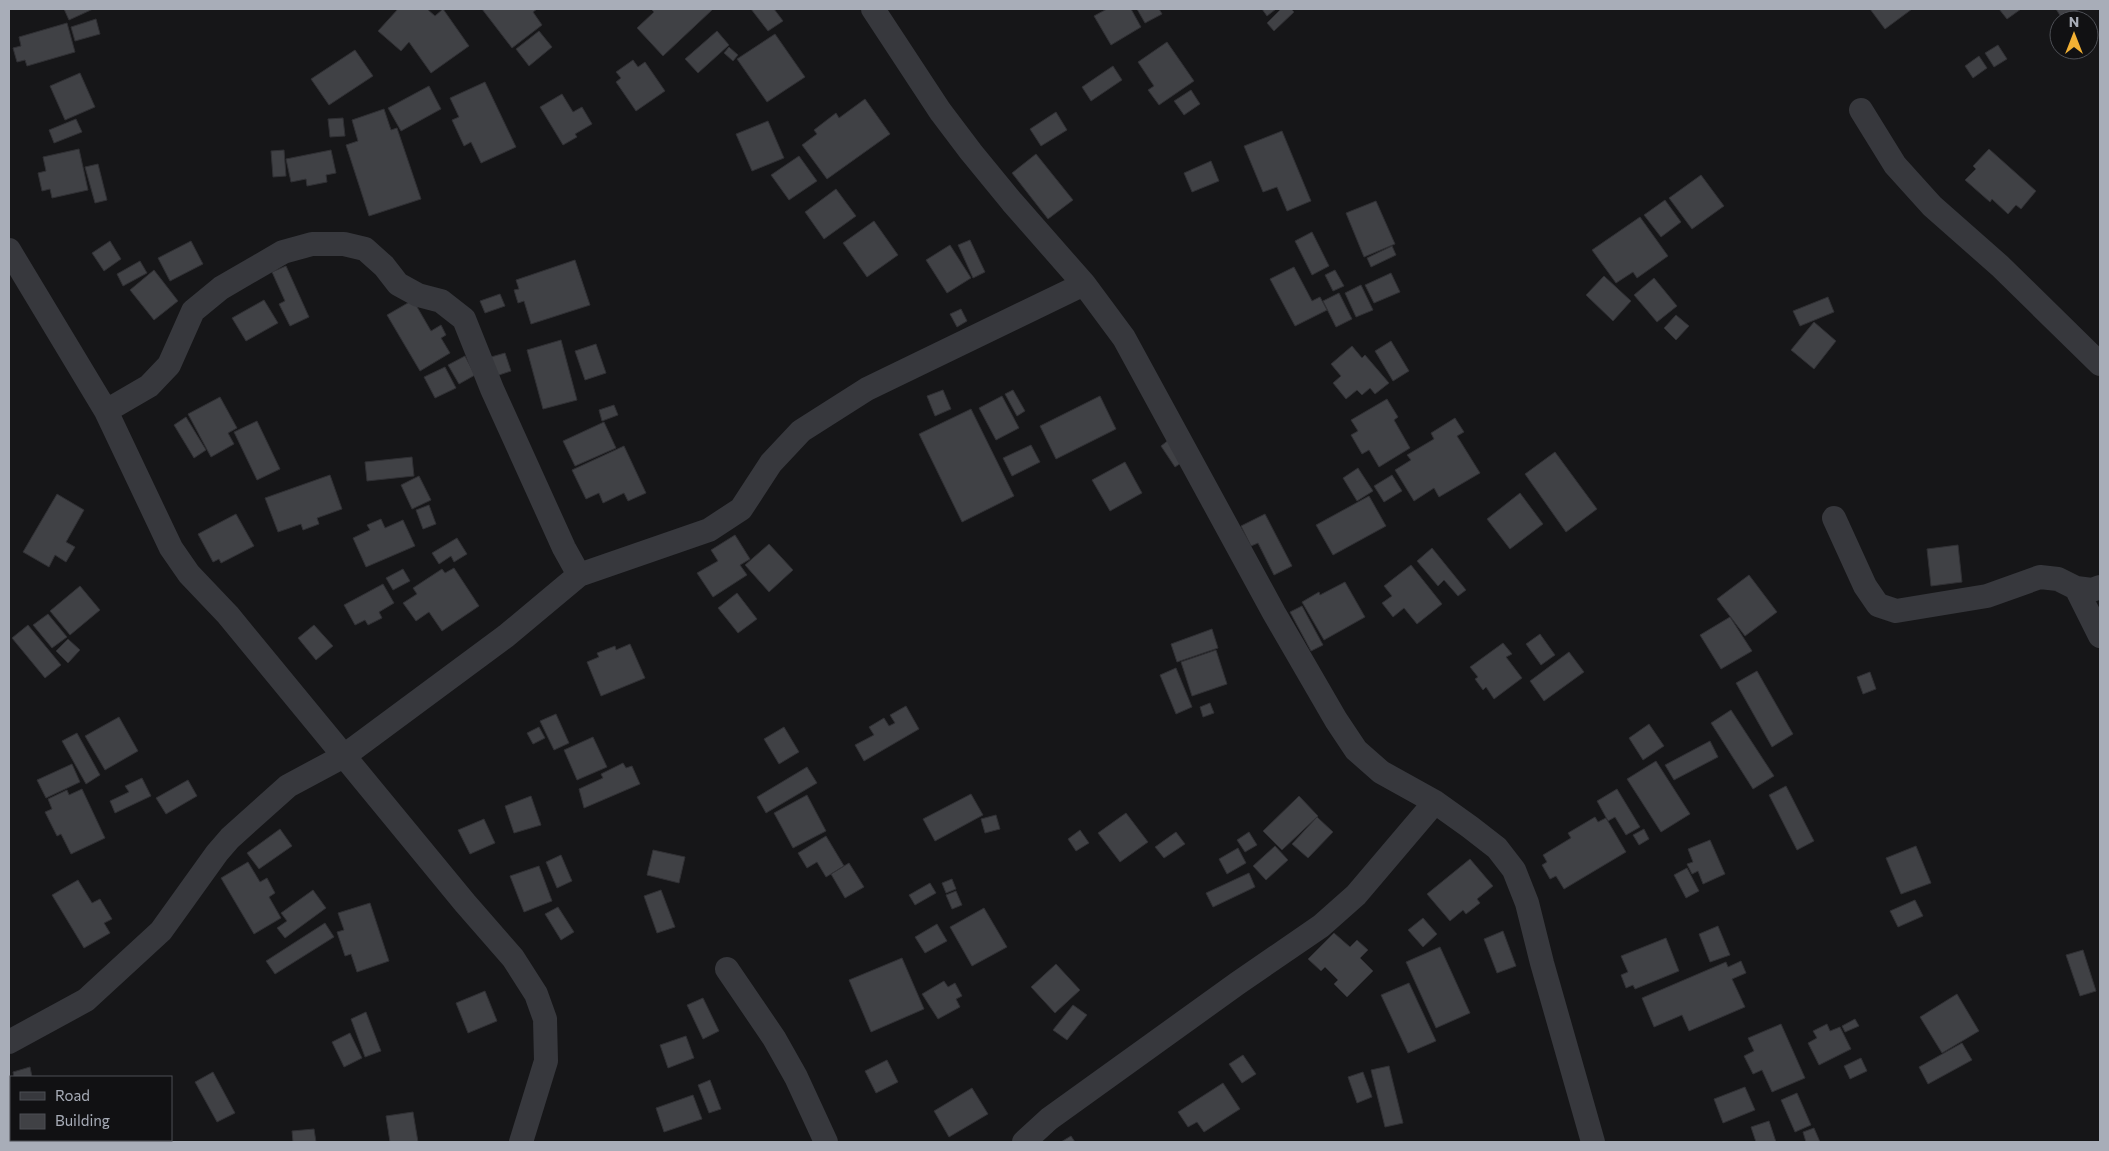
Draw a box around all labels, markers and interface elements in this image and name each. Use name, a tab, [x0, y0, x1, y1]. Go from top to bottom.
north arrow	[2049, 10, 2099, 60]
text: N	[2069, 13, 2079, 30]
legend	[10, 1076, 172, 1141]
text: Road	[55, 1086, 90, 1104]
text: Building	[55, 1111, 110, 1129]

